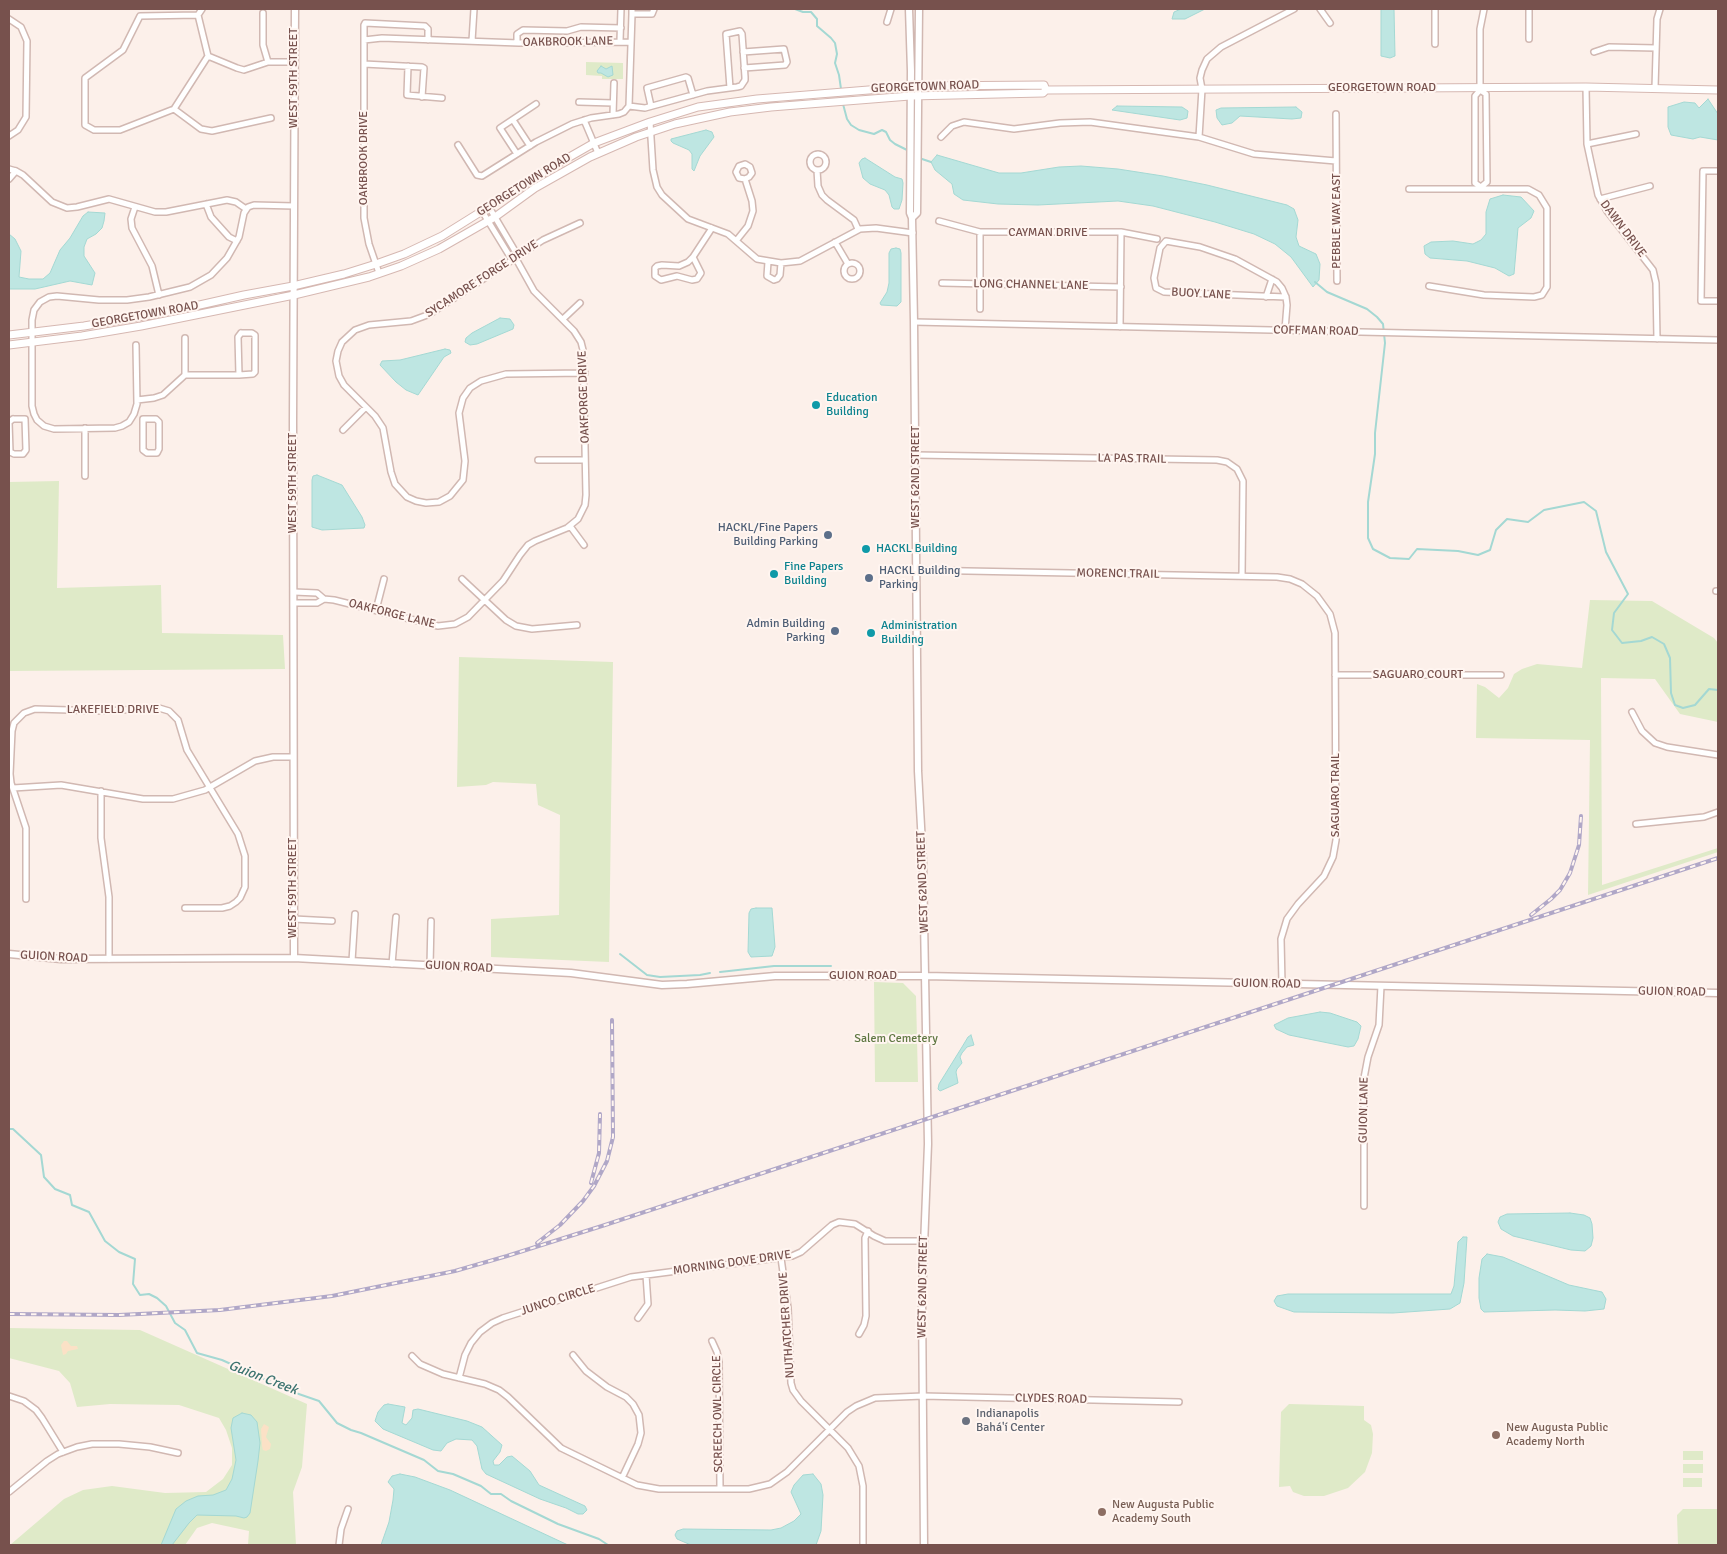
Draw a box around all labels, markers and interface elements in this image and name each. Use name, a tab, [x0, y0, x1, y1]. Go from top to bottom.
street label: WEST 59TH STREET	[287, 28, 301, 128]
street label: OAKBROOK LANE	[523, 34, 613, 50]
street label: GEORGETOWN ROAD	[871, 78, 979, 96]
street label: GEORGETOWN ROAD	[1328, 81, 1436, 95]
street label: OAKBROOK DRIVE	[357, 111, 371, 205]
street label: GEORGETOWN ROAD	[474, 150, 574, 220]
street label: PEBBLE WAY EAST	[1330, 173, 1344, 269]
street label: DAWN DRIVE	[1597, 198, 1649, 260]
street label: CAYMAN DRIVE	[1008, 226, 1088, 240]
street label: SYCAMORE FORGE DRIVE	[423, 237, 541, 321]
street label: LONG CHANNEL LANE	[973, 277, 1089, 293]
street label: BUOY LANE	[1171, 285, 1231, 303]
street label: GEORGETOWN ROAD	[90, 299, 200, 331]
street label: COFFMAN ROAD	[1273, 323, 1359, 339]
street label: OAKFORGE DRIVE	[575, 350, 593, 444]
place label: Education Building	[826, 391, 877, 419]
marker: Education Building	[810, 399, 822, 411]
street label: WEST 62ND STREET	[909, 426, 923, 528]
street label: WEST 59TH STREET	[286, 433, 300, 533]
street label: LA PAS TRAIL	[1097, 451, 1167, 467]
place label: HACKL/Fine Papers Building Parking	[718, 521, 818, 549]
marker: HACKL/Fine Papers Building Parking	[822, 529, 834, 541]
place label: HACKL Building	[876, 542, 957, 556]
marker: HACKL Building	[860, 543, 872, 555]
place label: Fine Papers Building	[784, 560, 843, 588]
place label: HACKL Building Parking	[879, 564, 960, 592]
street label: MORENCI TRAIL	[1076, 566, 1160, 582]
marker: Fine Papers Building	[768, 568, 780, 580]
marker: HACKL Building Parking	[863, 572, 875, 584]
street label: OAKFORGE LANE	[347, 596, 437, 632]
place label: Admin Building Parking	[746, 617, 825, 645]
place label: Administration Building	[881, 619, 957, 647]
marker: Admin Building Parking	[829, 625, 841, 637]
marker: Administration Building	[865, 627, 877, 639]
street label: SAGUARO COURT	[1373, 668, 1463, 682]
street label: LAKEFIELD DRIVE	[67, 703, 159, 717]
street label: SAGUARO TRAIL	[1329, 753, 1343, 837]
street label: WEST 62ND STREET	[914, 831, 932, 933]
street label: WEST 59TH STREET	[286, 838, 300, 938]
street label: GUION ROAD	[20, 948, 88, 966]
street label: GUION ROAD	[425, 958, 493, 976]
street label: GUION ROAD	[829, 969, 897, 983]
street label: GUION ROAD	[1233, 976, 1301, 992]
street label: GUION ROAD	[1638, 984, 1706, 1000]
park label: Salem Cemetery	[854, 1032, 938, 1046]
street label: GUION LANE	[1356, 1077, 1372, 1143]
street label: WEST 62ND STREET	[915, 1236, 931, 1338]
street label: MORNING DOVE DRIVE	[672, 1248, 792, 1278]
street label: NUTHATCHER DRIVE	[776, 1271, 798, 1379]
street label: JUNCO CIRCLE	[519, 1281, 597, 1319]
street label: SCREECH OWL CIRCLE	[710, 1355, 726, 1473]
water label: Guion Creek	[226, 1357, 300, 1399]
street label: CLYDES ROAD	[1015, 1391, 1087, 1407]
place label: Indianapolis Bahá'í Center	[976, 1407, 1045, 1435]
marker: Indianapolis Bahá'í Center	[960, 1415, 972, 1427]
place label: New Augusta Public Academy North	[1506, 1421, 1608, 1449]
marker: New Augusta Public Academy North	[1490, 1429, 1502, 1441]
place label: New Augusta Public Academy South	[1112, 1498, 1214, 1526]
marker: New Augusta Public Academy South	[1096, 1506, 1108, 1518]

